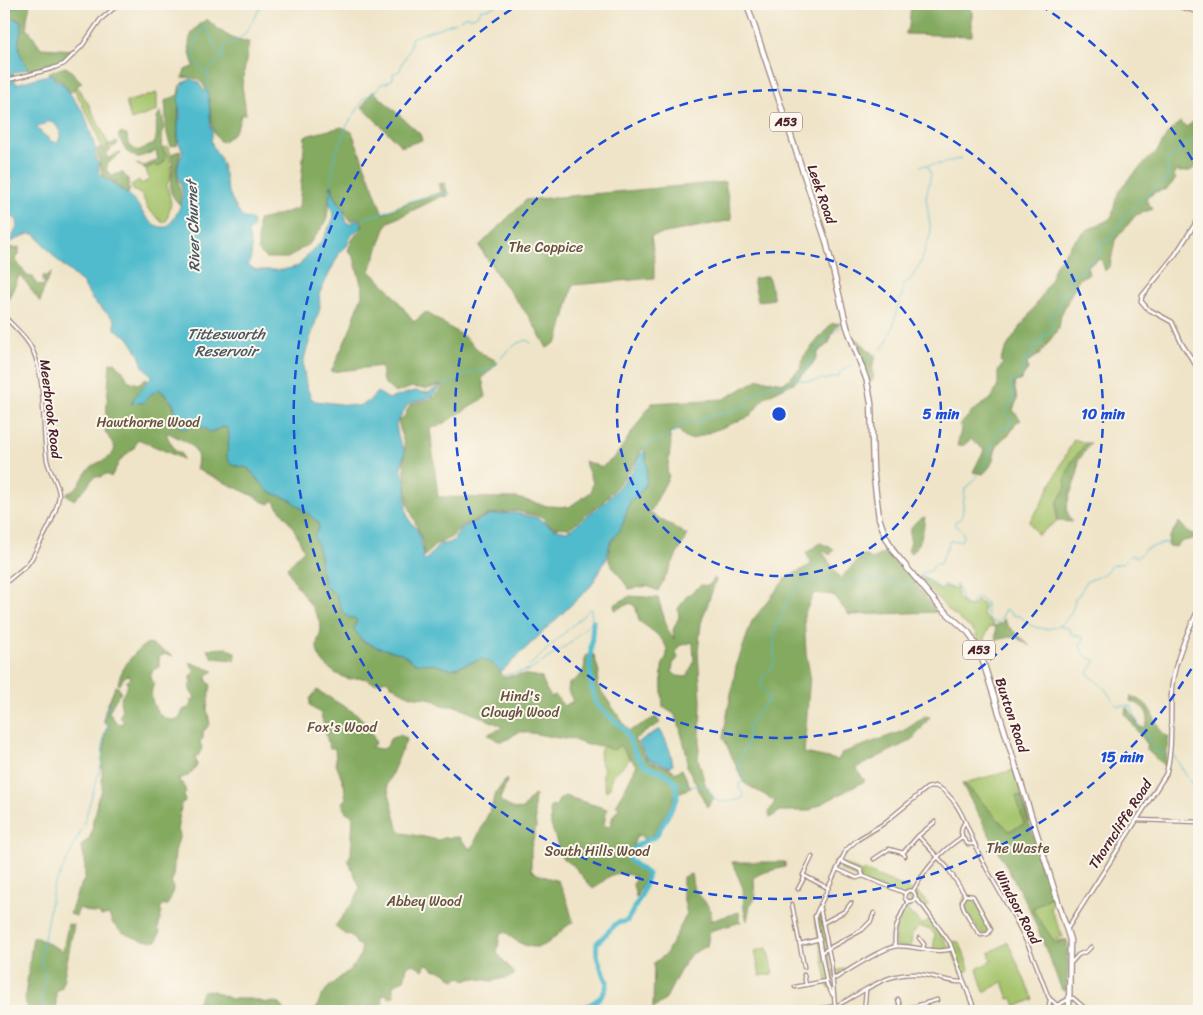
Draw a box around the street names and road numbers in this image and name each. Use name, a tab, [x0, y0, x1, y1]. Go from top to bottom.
road number: A53	[770, 112, 802, 132]
street label: Leek Road	[800, 161, 844, 229]
street label: Meerbrook Road	[32, 358, 69, 462]
road number: A53	[963, 640, 995, 660]
street label: Buxton Road	[988, 674, 1036, 758]
street label: Thorncliffe Road	[1082, 773, 1160, 874]
street label: Windsor Road	[987, 865, 1049, 951]

